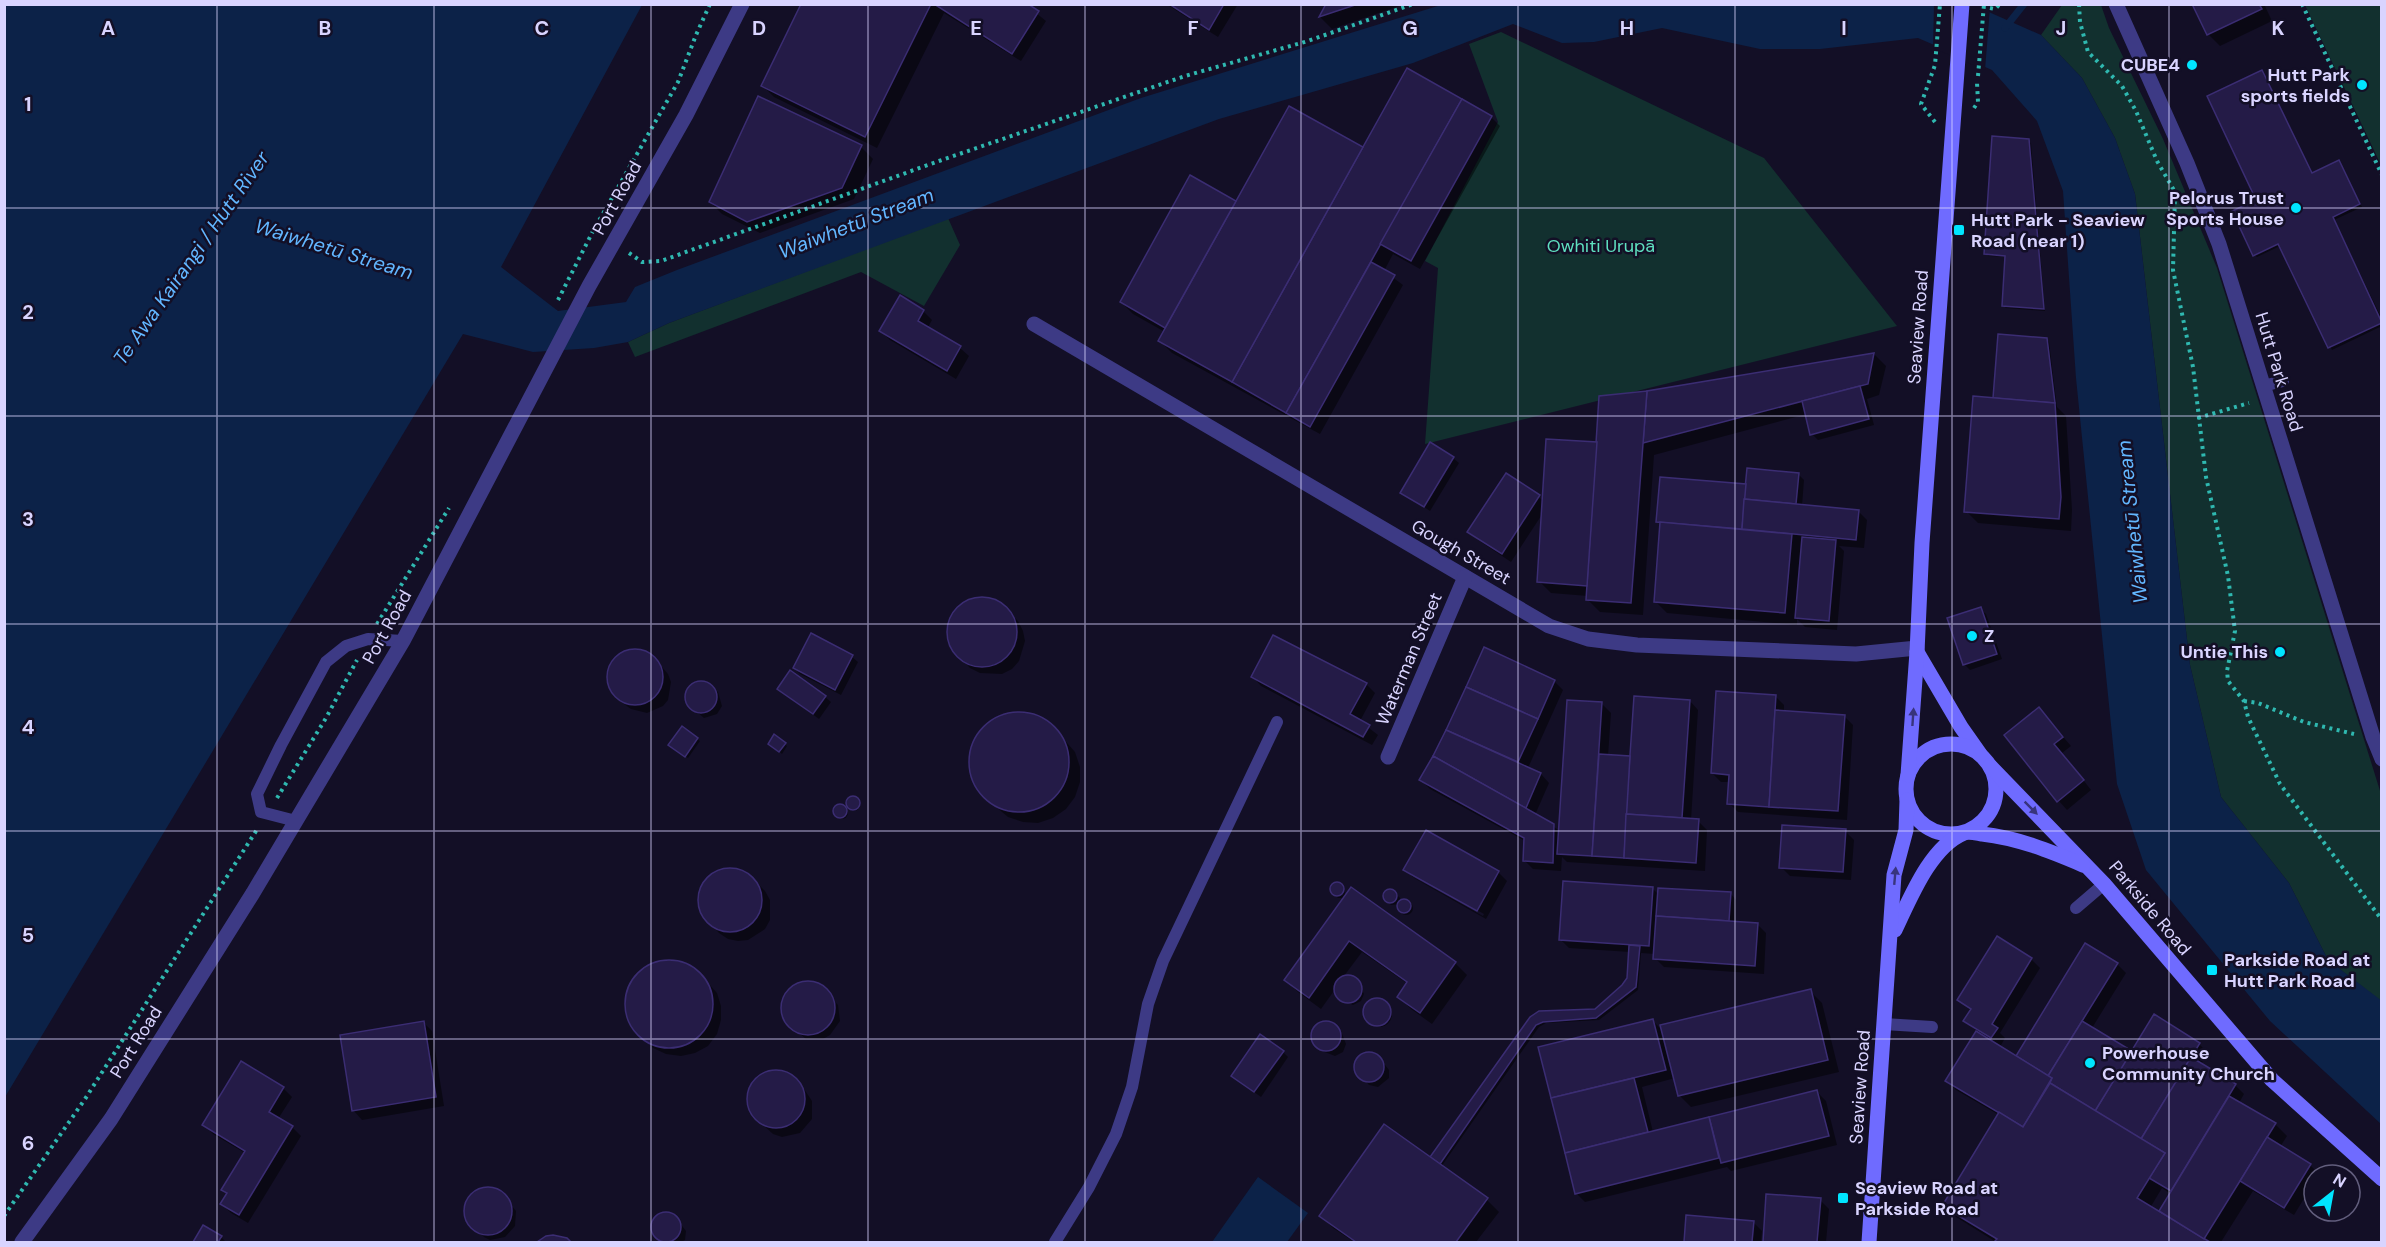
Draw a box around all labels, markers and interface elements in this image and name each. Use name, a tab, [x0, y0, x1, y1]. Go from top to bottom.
text: A	[101, 15, 115, 41]
text: B	[319, 15, 331, 41]
text: C	[535, 15, 549, 41]
text: D	[752, 15, 766, 41]
text: E	[970, 15, 982, 41]
text: F	[1187, 15, 1199, 41]
text: G	[1402, 15, 1418, 41]
text: H	[1620, 15, 1634, 41]
text: I	[1841, 15, 1847, 41]
text: J	[2056, 15, 2066, 41]
text: K	[2271, 15, 2285, 41]
place label: CUBE4	[2121, 53, 2180, 77]
marker: CUBE4	[2185, 58, 2199, 72]
place label: Hutt Park sports fields	[2241, 63, 2351, 108]
marker: Hutt Park sports fields	[2355, 78, 2369, 92]
text: 1	[24, 91, 32, 117]
water label: Te Awa Kairangi / Hutt River	[107, 146, 275, 370]
street label: Port Road	[587, 157, 647, 239]
water label: Waiwhetū Stream	[775, 181, 937, 265]
place label: Pelorus Trust Sports House	[2166, 186, 2284, 231]
marker: Pelorus Trust Sports House	[2289, 201, 2303, 215]
place label: Hutt Park - Seaview Road (near 1)	[1971, 208, 2145, 253]
water label: Waiwhetū Stream	[252, 213, 416, 285]
marker: Hutt Park - Seaview Road (near 1)	[1952, 223, 1966, 237]
park label: Owhiti Urupā	[1547, 234, 1655, 258]
street label: Seaview Road	[1902, 269, 1934, 385]
text: 2	[22, 299, 34, 325]
street label: Hutt Park Road	[2249, 309, 2309, 435]
water label: Waiwhetū Stream	[2110, 439, 2154, 605]
text: 3	[22, 506, 34, 532]
street label: Gough Street	[1407, 514, 1515, 590]
street label: Port Road	[357, 586, 417, 668]
street label: Waterman Street	[1370, 589, 1448, 729]
place label: Z	[1984, 624, 1994, 648]
marker: Z	[1965, 629, 1979, 643]
place label: Untie This	[2180, 640, 2268, 664]
marker: Untie This	[2273, 645, 2287, 659]
one-way arrow	[1908, 707, 1917, 726]
text: 4	[22, 714, 35, 740]
one-way arrow	[2023, 800, 2037, 814]
street label: Parkside Road	[2103, 856, 2197, 960]
one-way arrow	[1890, 867, 1900, 886]
text: 5	[22, 922, 34, 948]
place label: Parkside Road at Hutt Park Road	[2224, 948, 2370, 993]
marker: Parkside Road at Hutt Park Road	[2205, 963, 2219, 977]
street label: Port Road	[104, 1001, 168, 1083]
street label: Seaview Road	[1844, 1029, 1876, 1145]
place label: Powerhouse Community Church	[2102, 1041, 2275, 1086]
marker: Powerhouse Community Church	[2083, 1056, 2097, 1070]
text: 6	[22, 1130, 34, 1156]
north arrow	[2302, 1163, 2362, 1223]
text: N	[2329, 1169, 2350, 1193]
place label: Seaview Road at Parkside Road	[1855, 1176, 1998, 1221]
marker: Seaview Road at Parkside Road	[1836, 1191, 1850, 1205]

